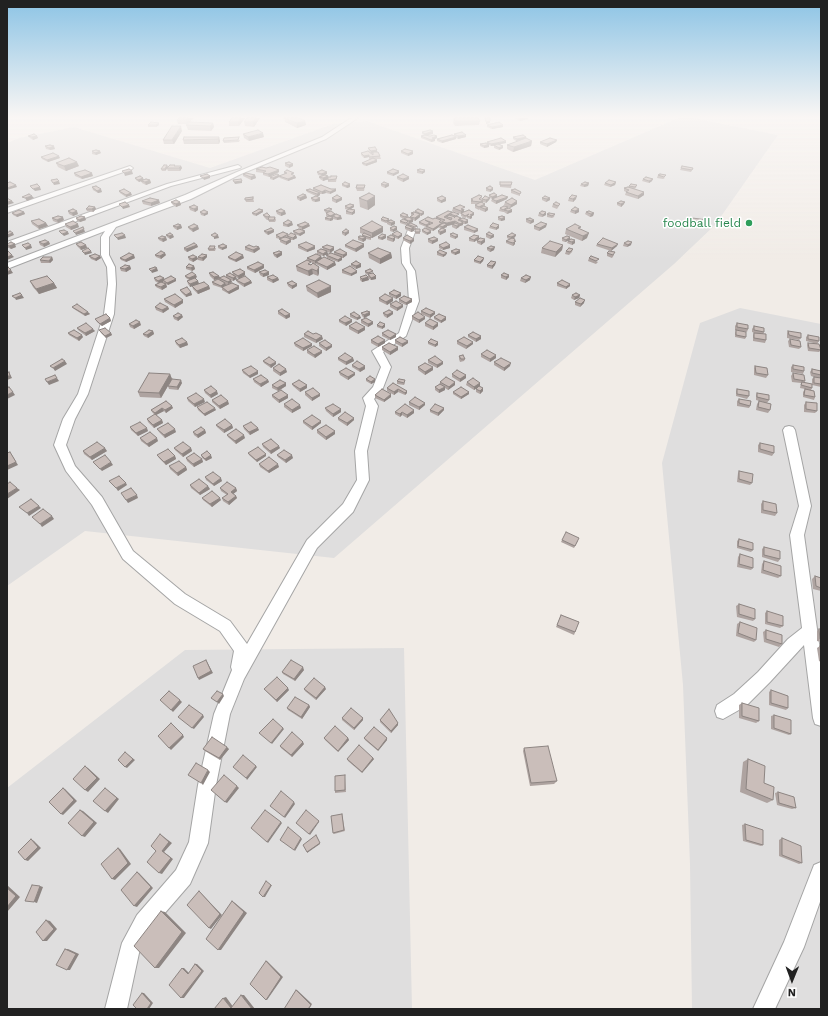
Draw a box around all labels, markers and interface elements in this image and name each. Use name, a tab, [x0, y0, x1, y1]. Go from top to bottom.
place label: foodball field	[663, 216, 741, 230]
marker: foodball field	[744, 218, 754, 228]
north arrow	[772, 960, 812, 1000]
text: N	[788, 986, 796, 999]

